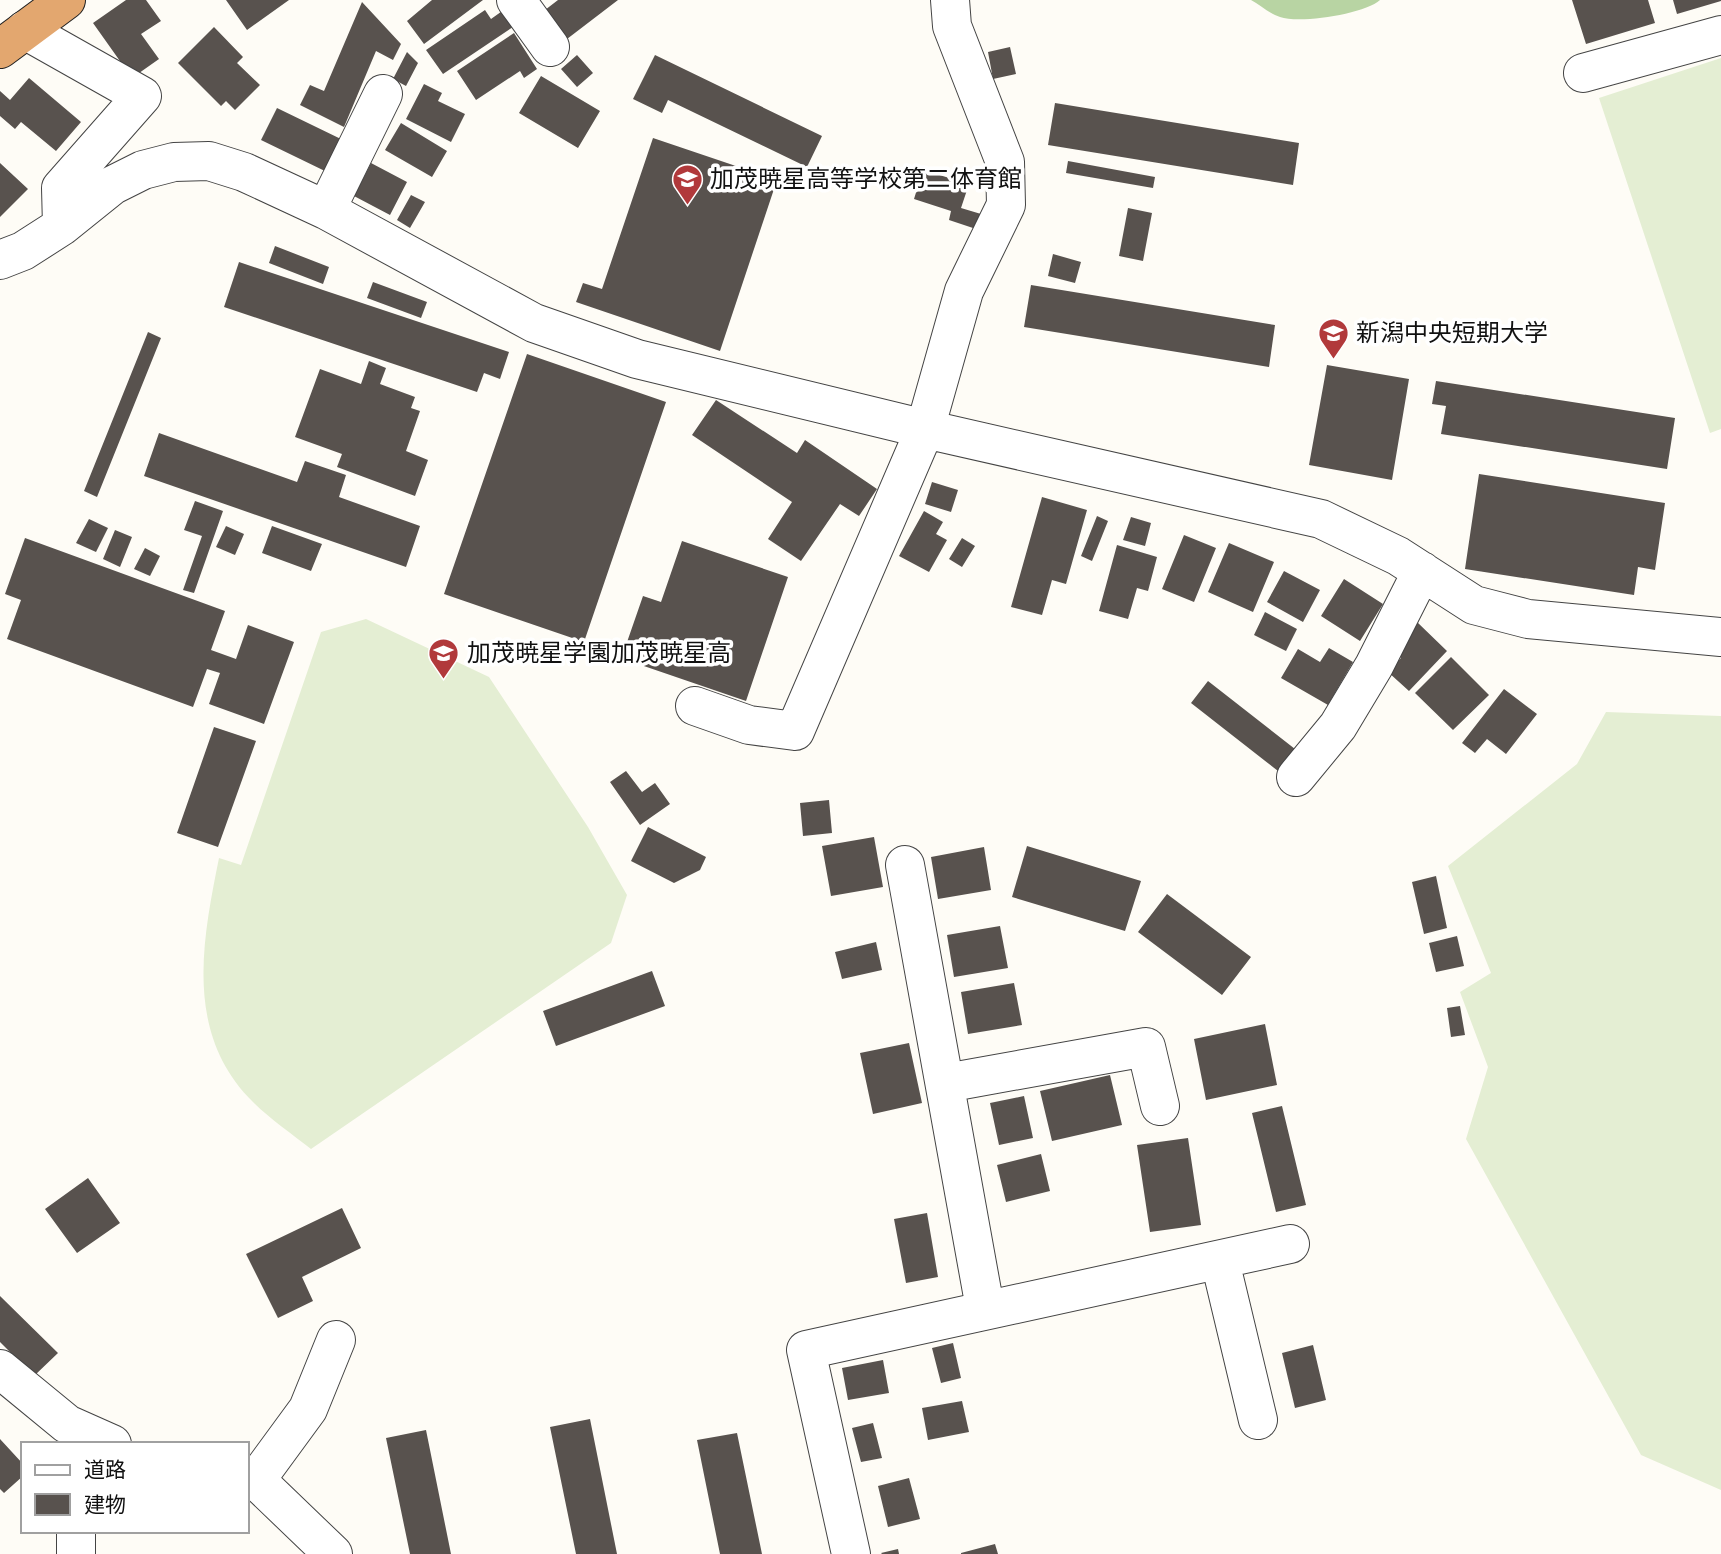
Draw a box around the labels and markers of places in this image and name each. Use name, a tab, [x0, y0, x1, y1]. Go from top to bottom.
school or university icon: 加茂暁星高等学校第二体育館	[670, 162, 704, 206]
place label: 加茂暁星高等学校第二体育館	[710, 162, 1022, 198]
school or university icon: 新潟中央短期大学	[1316, 316, 1350, 360]
place label: 新潟中央短期大学	[1356, 316, 1548, 352]
school or university icon: 加茂暁星学園加茂暁星高	[427, 636, 461, 680]
place label: 加茂暁星学園加茂暁星高	[467, 636, 731, 672]

